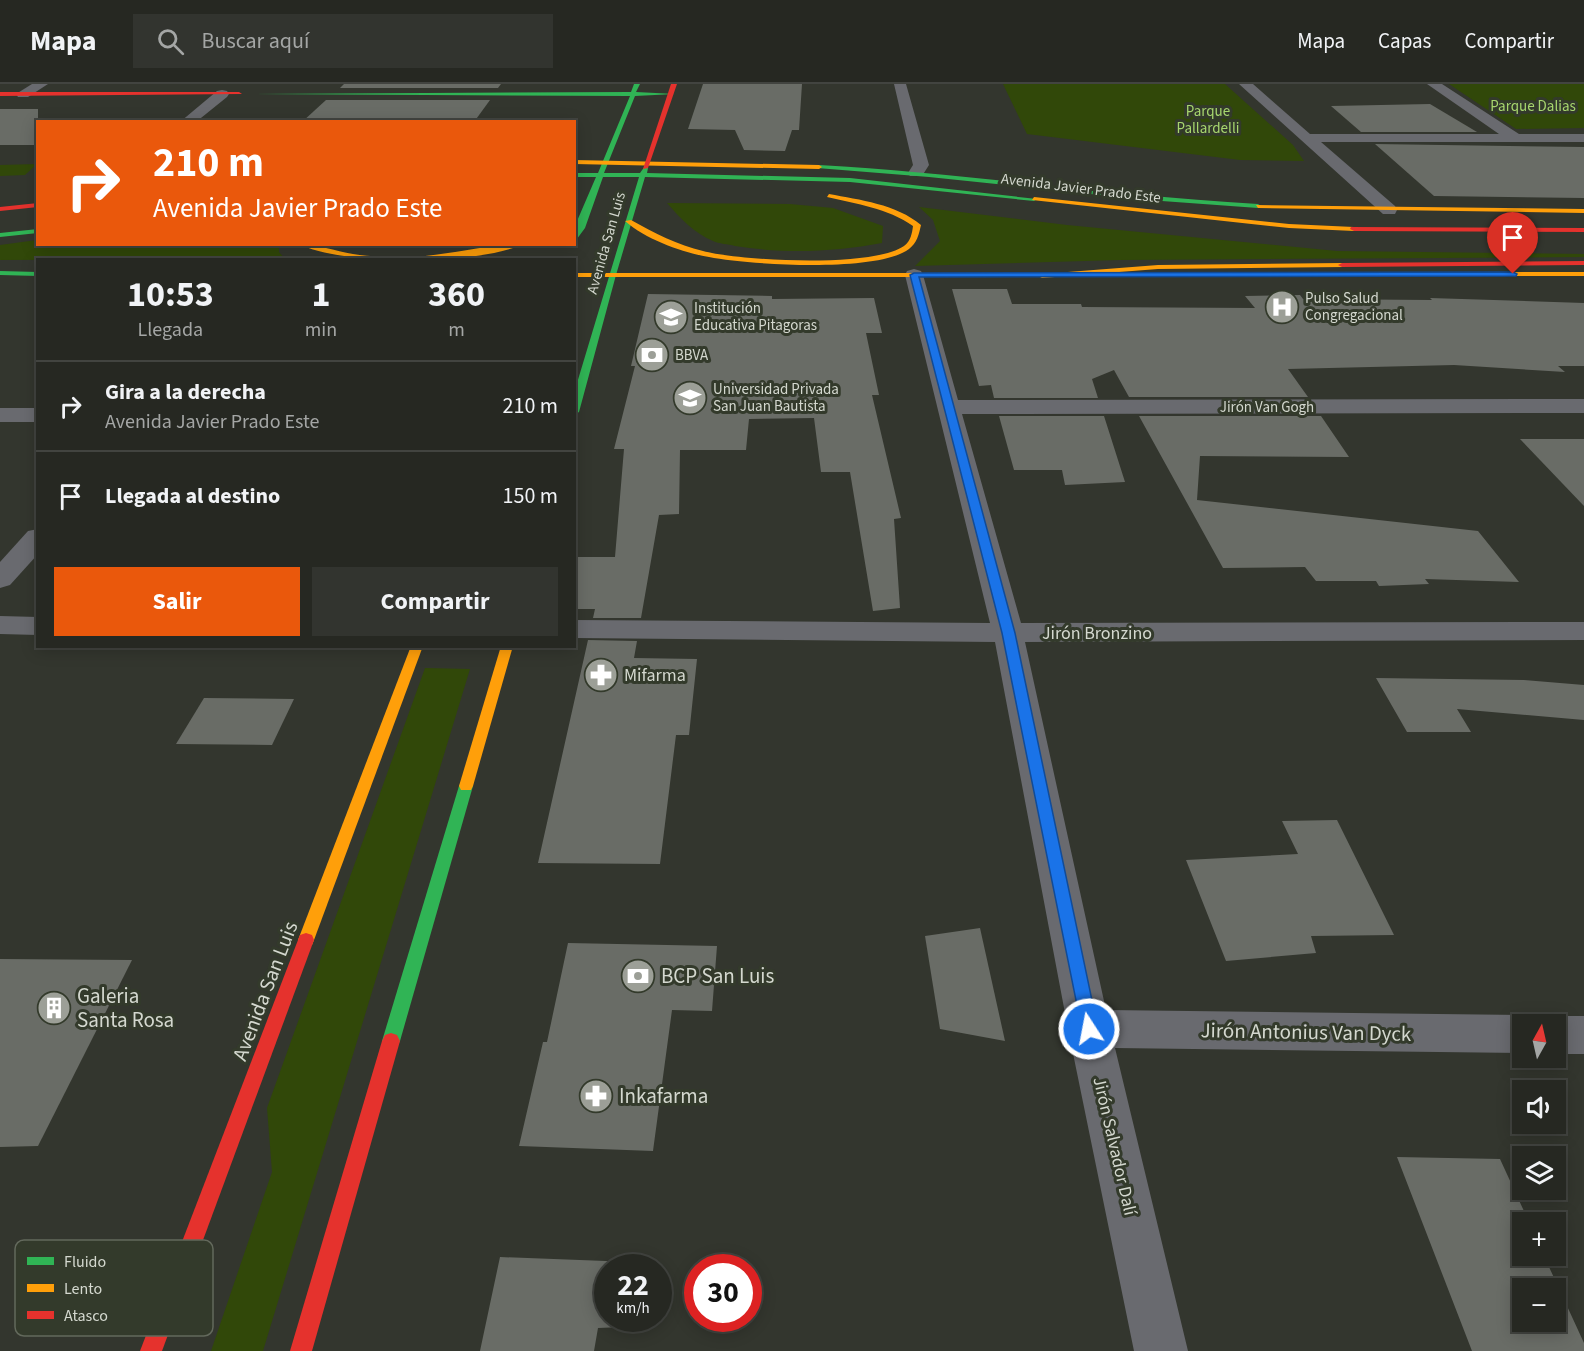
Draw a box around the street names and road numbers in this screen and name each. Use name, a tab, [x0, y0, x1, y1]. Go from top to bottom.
street label: Avenida Javier Prado Este	[1000, 168, 1162, 209]
street label: Avenida San Luis	[582, 190, 631, 297]
street label: Jirón Van Gogh	[1220, 397, 1314, 418]
street label: Jirón Bronzino	[1042, 621, 1152, 646]
street label: Avenida San Luis	[225, 917, 305, 1065]
street label: Jirón Antonius Van Dyck	[1200, 1015, 1412, 1049]
street label: Jirón Salvador Dalí	[1086, 1074, 1143, 1218]

